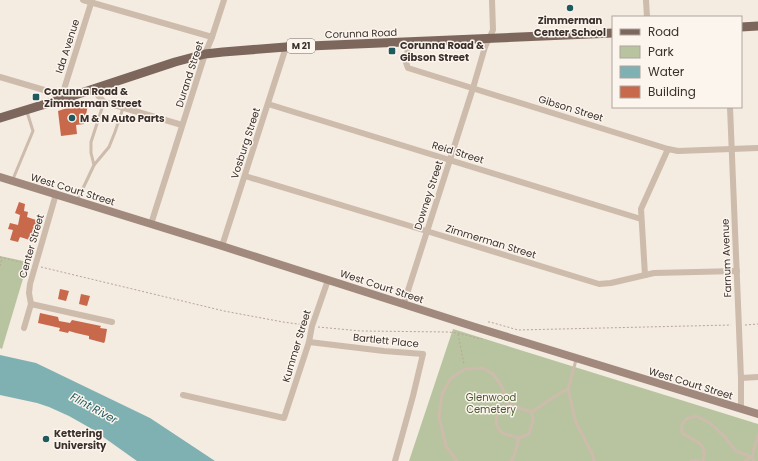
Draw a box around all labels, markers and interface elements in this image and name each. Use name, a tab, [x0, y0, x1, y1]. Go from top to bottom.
marker: Zimmerman Center School	[565, 3, 575, 13]
place label: Zimmerman Center School	[534, 13, 606, 40]
legend	[612, 16, 742, 108]
street label: Ida Avenue	[52, 17, 83, 75]
text: Road	[648, 23, 679, 40]
street label: Corunna Road	[325, 25, 397, 42]
place label: Corunna Road & Gibson Street	[400, 38, 484, 65]
street label: Durand Street	[172, 39, 207, 109]
road number: M 21	[287, 39, 315, 53]
text: Park	[648, 43, 675, 60]
marker: Corunna Road & Gibson Street	[387, 46, 397, 56]
text: Water	[648, 63, 685, 80]
text: Building	[648, 83, 696, 100]
place label: Corunna Road & Zimmerman Street	[44, 84, 142, 111]
marker: Corunna Road & Zimmerman Street	[31, 92, 41, 102]
street label: Gibson Street	[537, 92, 605, 126]
street label: Vosburg Street	[227, 105, 264, 181]
place label: M & N Auto Parts	[80, 111, 165, 126]
marker: M & N Auto Parts	[67, 113, 77, 123]
street label: Reid Street	[430, 137, 486, 168]
street label: Downey Street	[410, 158, 447, 232]
street label: West Court Street	[29, 170, 117, 210]
street label: Center Street	[15, 212, 48, 280]
street label: Farnum Avenue	[718, 218, 735, 298]
street label: Zimmerman Street	[444, 221, 538, 262]
street label: West Court Street	[338, 266, 426, 307]
street label: Kummer Street	[278, 308, 315, 384]
street label: Bartlett Place	[352, 330, 420, 351]
street label: West Court Street	[647, 364, 735, 404]
water label: Flint River	[67, 388, 121, 428]
park label: Glenwood Cemetery	[466, 390, 516, 417]
place label: Kettering University	[54, 426, 107, 453]
marker: Kettering University	[41, 434, 51, 444]

